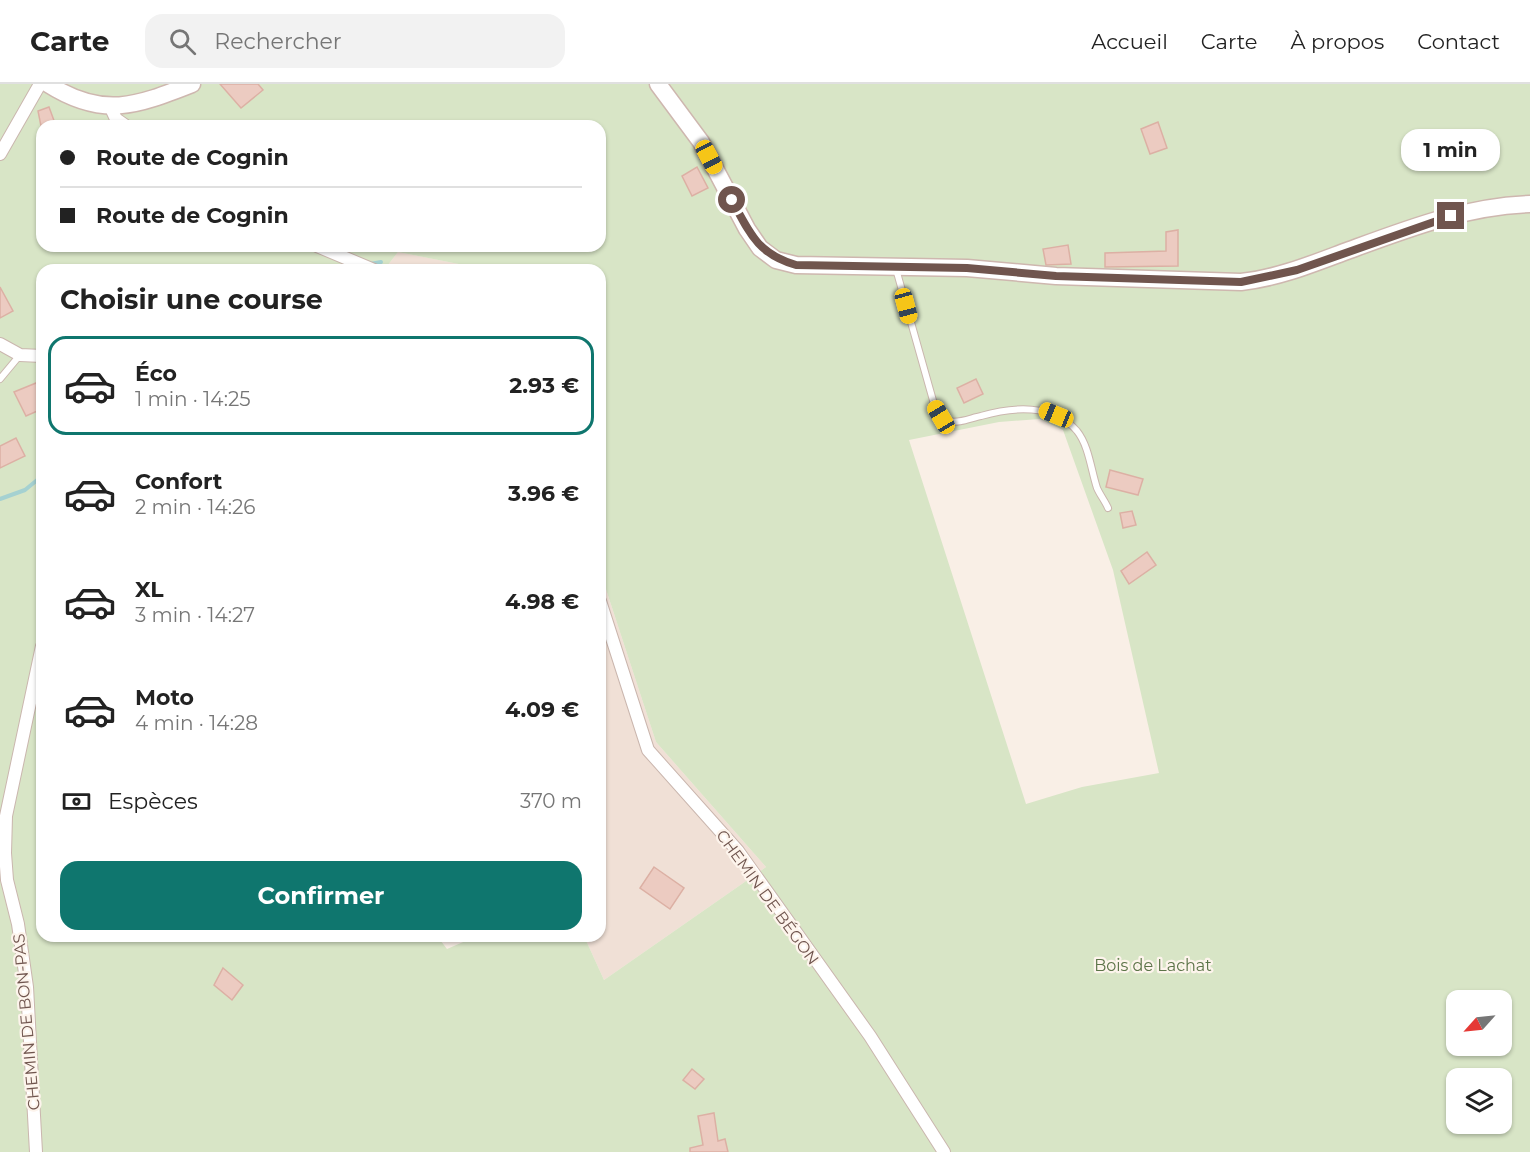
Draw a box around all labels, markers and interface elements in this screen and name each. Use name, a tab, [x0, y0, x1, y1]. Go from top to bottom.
search box	[145, 14, 565, 68]
text: Carte	[30, 24, 109, 58]
icon: search	[166, 25, 199, 58]
text: Rechercher	[214, 28, 342, 55]
text: Accueil	[1091, 29, 1168, 54]
text: Carte	[1201, 29, 1257, 54]
text: À propos	[1290, 29, 1384, 54]
text: Contact	[1417, 29, 1500, 54]
callout: 1 min	[1402, 129, 1500, 171]
car	[693, 137, 725, 177]
text: 1 min	[1423, 138, 1478, 162]
text: Route de Cognin	[96, 144, 289, 171]
route start	[718, 186, 745, 213]
text: Route de Cognin	[96, 202, 289, 229]
route end	[1437, 202, 1464, 229]
text: Choisir une course	[60, 283, 323, 316]
car	[893, 286, 919, 326]
icon: car	[63, 359, 117, 413]
text: Éco	[135, 360, 177, 387]
text: 2.93 €	[509, 372, 579, 399]
text: 1 min · 14:25	[135, 387, 251, 411]
car	[924, 397, 958, 437]
car	[1036, 400, 1076, 430]
icon: car	[63, 467, 117, 521]
text: Confort	[135, 468, 222, 495]
text: 3.96 €	[508, 480, 579, 507]
text: 2 min · 14:26	[135, 495, 256, 519]
icon: car	[63, 575, 117, 629]
text: XL	[135, 576, 164, 603]
text: 4.98 €	[505, 588, 579, 615]
text: 3 min · 14:27	[135, 603, 255, 627]
icon: car	[63, 683, 117, 737]
text: Moto	[135, 684, 194, 711]
text: 4.09 €	[505, 696, 579, 723]
text: 4 min · 14:28	[135, 711, 258, 735]
icon: cash	[60, 785, 93, 818]
text: Espèces	[108, 788, 198, 815]
text: 370 m	[520, 789, 582, 813]
street label: CHEMIN DE BÉGON	[712, 826, 823, 968]
button: Confirmer	[60, 861, 582, 930]
street label: CHEMIN DE BON-PAS	[9, 933, 44, 1111]
park label: Bois de Lachat	[1094, 956, 1212, 975]
north arrow	[1446, 990, 1512, 1056]
map controls	[1446, 990, 1512, 1134]
button: layers	[1446, 1068, 1512, 1134]

